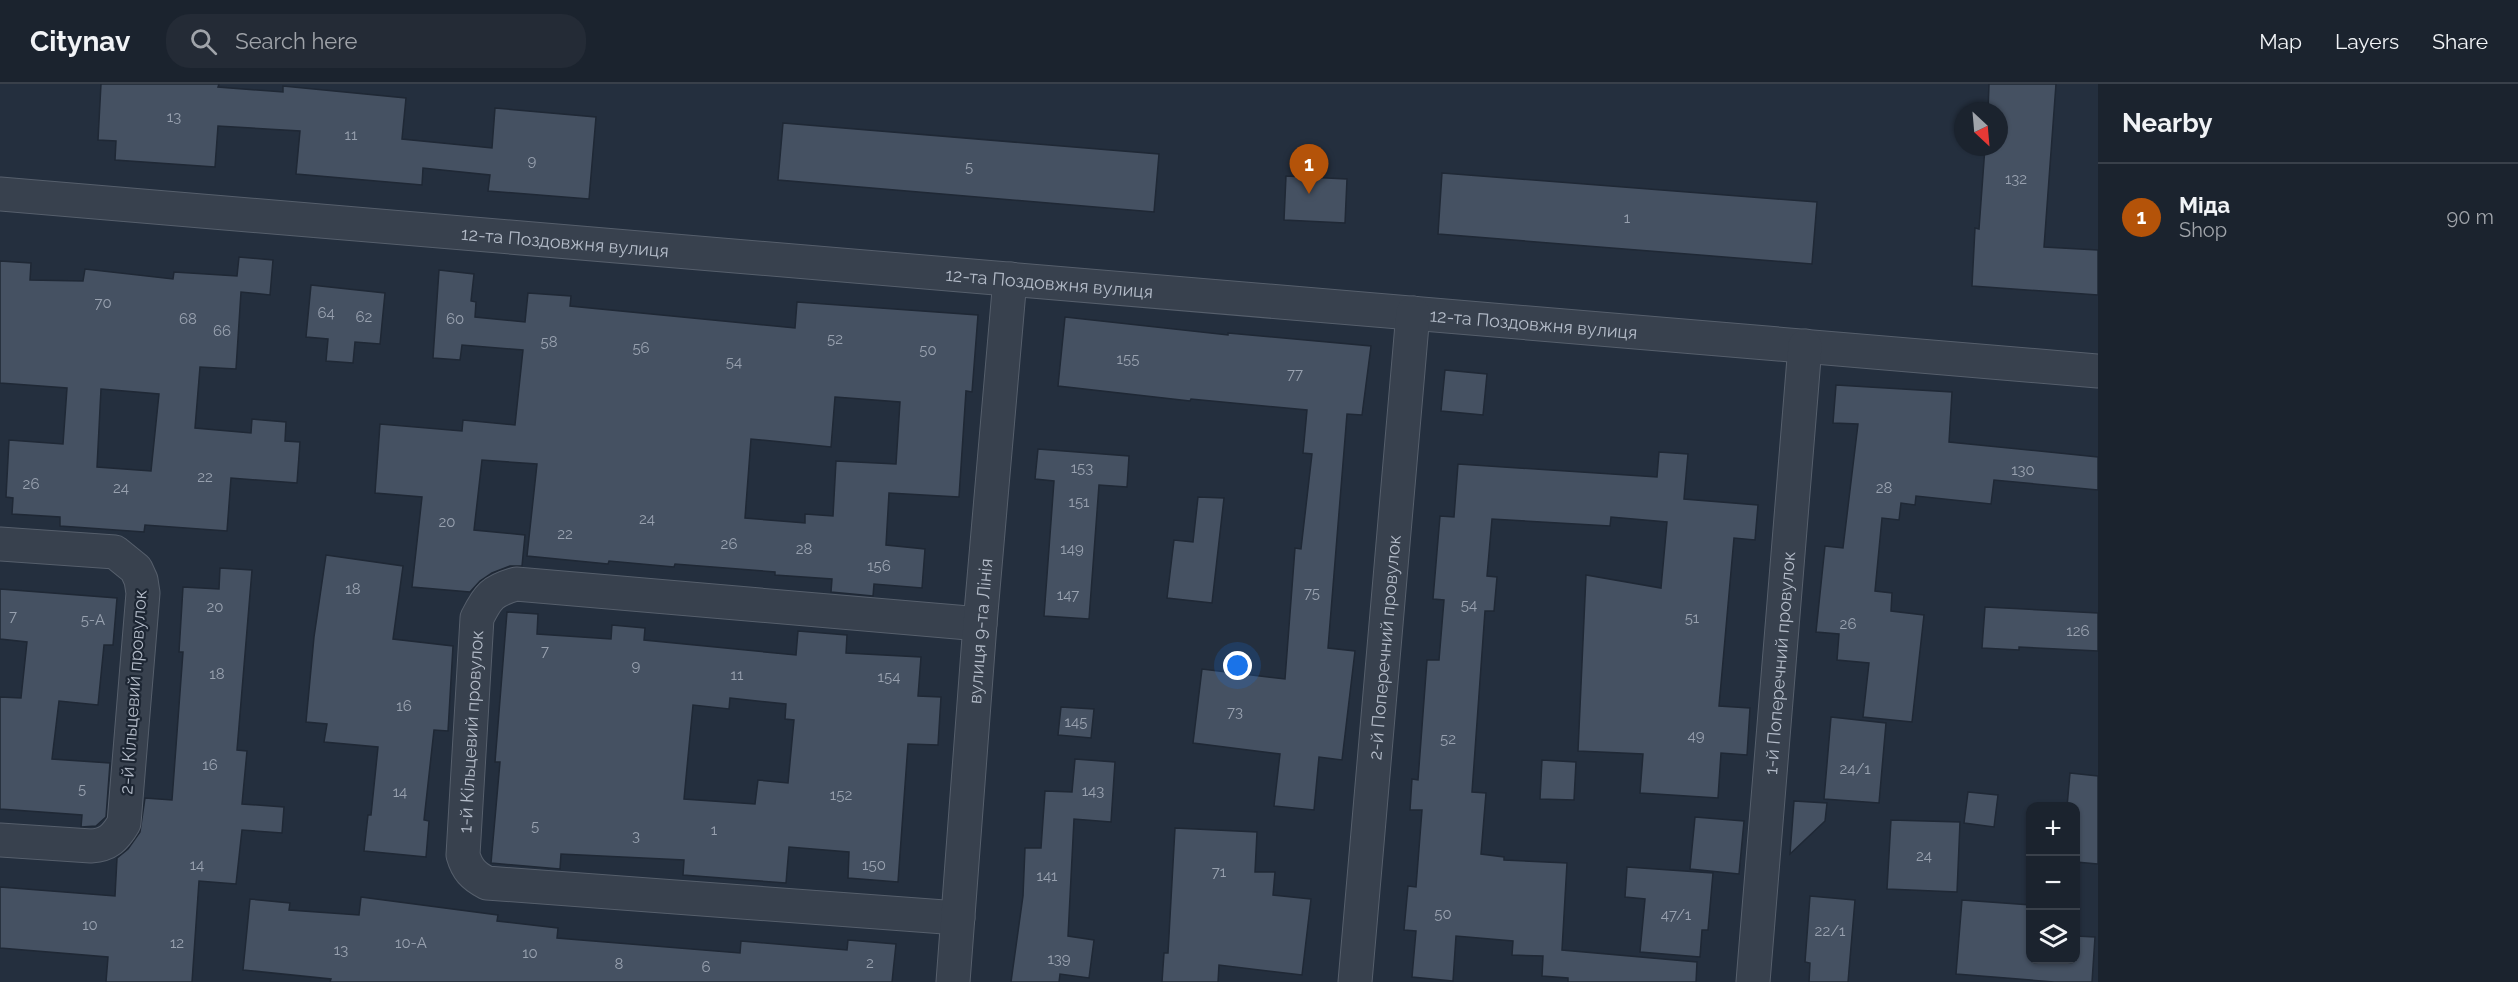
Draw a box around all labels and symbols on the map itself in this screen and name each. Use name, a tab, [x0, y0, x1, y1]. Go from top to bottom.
north arrow	[1954, 102, 2008, 156]
house number: 13	[167, 108, 181, 126]
house number: 11	[345, 126, 358, 144]
pin: 1	[1290, 144, 1328, 194]
house number: 9	[528, 152, 537, 170]
house number: 5	[965, 158, 973, 176]
house number: 132	[2005, 170, 2027, 188]
house number: 1	[1624, 209, 1631, 227]
street label: 12-та Поздовжня вулиця	[460, 222, 670, 261]
street label: 12-та Поздовжня вулиця	[945, 263, 1154, 302]
house number: 70	[94, 294, 112, 312]
house number: 64	[317, 304, 335, 322]
street label: 12-та Поздовжня вулиця	[1429, 304, 1638, 343]
house number: 62	[356, 308, 373, 326]
house number: 68	[179, 310, 197, 328]
house number: 60	[446, 310, 464, 328]
house number: 66	[213, 322, 231, 340]
house number: 52	[827, 330, 843, 348]
house number: 58	[540, 333, 558, 351]
house number: 56	[632, 339, 650, 357]
house number: 50	[919, 341, 937, 359]
house number: 155	[1117, 350, 1139, 368]
house number: 54	[726, 353, 742, 371]
house number: 77	[1287, 365, 1303, 383]
house number: 153	[1071, 459, 1093, 477]
house number: 130	[2011, 461, 2035, 479]
house number: 22	[197, 468, 213, 486]
house number: 26	[23, 475, 39, 493]
house number: 24	[113, 479, 129, 497]
house number: 28	[1876, 479, 1892, 497]
house number: 151	[1068, 493, 1090, 511]
house number: 24	[639, 510, 655, 528]
house number: 20	[439, 513, 456, 531]
house number: 22	[557, 525, 573, 543]
street label: 2-й Поперечний провулок	[1364, 534, 1404, 761]
house number: 26	[721, 535, 737, 553]
house number: 28	[796, 540, 812, 558]
house number: 149	[1060, 540, 1084, 558]
street label: 1-й Поперечний провулок	[1759, 551, 1799, 776]
house number: 156	[867, 557, 891, 575]
street label: вулиця 9-та Лінія	[964, 557, 996, 705]
house number: 18	[345, 580, 361, 598]
house number: 75	[1304, 584, 1320, 602]
house number: 147	[1057, 586, 1079, 604]
street label: 2-й Кільцевий провулок	[115, 589, 151, 795]
house number: 54	[1461, 596, 1477, 614]
house number: 20	[207, 598, 224, 616]
house number: 7	[9, 607, 17, 625]
house number: 51	[1685, 609, 1700, 627]
house number: 5-А	[81, 611, 105, 629]
house number: 26	[1840, 615, 1856, 633]
house number: 126	[2066, 622, 2090, 640]
street label: 1-й Кільцевий провулок	[454, 630, 487, 834]
house number: 7	[541, 642, 549, 660]
your location	[1223, 651, 1252, 680]
house number: 9	[632, 657, 641, 675]
house number: 18	[209, 665, 225, 683]
house number: 11	[731, 666, 744, 684]
house number: 154	[878, 668, 900, 686]
house number: 16	[396, 697, 412, 715]
house number: 73	[1227, 703, 1243, 721]
house number: 145	[1065, 713, 1087, 731]
house number: 49	[1688, 727, 1705, 745]
house number: 52	[1440, 730, 1456, 748]
house number: 16	[202, 756, 218, 774]
house number: 24/1	[1839, 760, 1871, 778]
house number: 5	[78, 780, 86, 798]
house number: 143	[1082, 782, 1104, 800]
house number: 14	[393, 783, 407, 801]
house number: 152	[830, 786, 852, 804]
house number: 5	[531, 817, 539, 835]
house number: 1	[711, 821, 718, 839]
house number: 3	[632, 827, 640, 845]
house number: 24	[1916, 847, 1932, 865]
house number: 14	[190, 856, 204, 874]
house number: 150	[862, 856, 886, 874]
house number: 71	[1212, 863, 1227, 881]
house number: 141	[1036, 867, 1058, 885]
house number: 50	[1434, 905, 1452, 923]
house number: 47/1	[1661, 906, 1692, 924]
house number: 10	[82, 916, 98, 934]
house number: 22/1	[1815, 922, 1846, 940]
house number: 12	[170, 934, 184, 952]
house number: 10-А	[395, 934, 427, 952]
house number: 13	[334, 941, 348, 959]
house number: 10	[522, 944, 538, 962]
house number: 139	[1047, 950, 1071, 968]
house number: 2	[866, 954, 874, 972]
house number: 8	[615, 955, 624, 973]
house number: 6	[701, 958, 711, 976]

